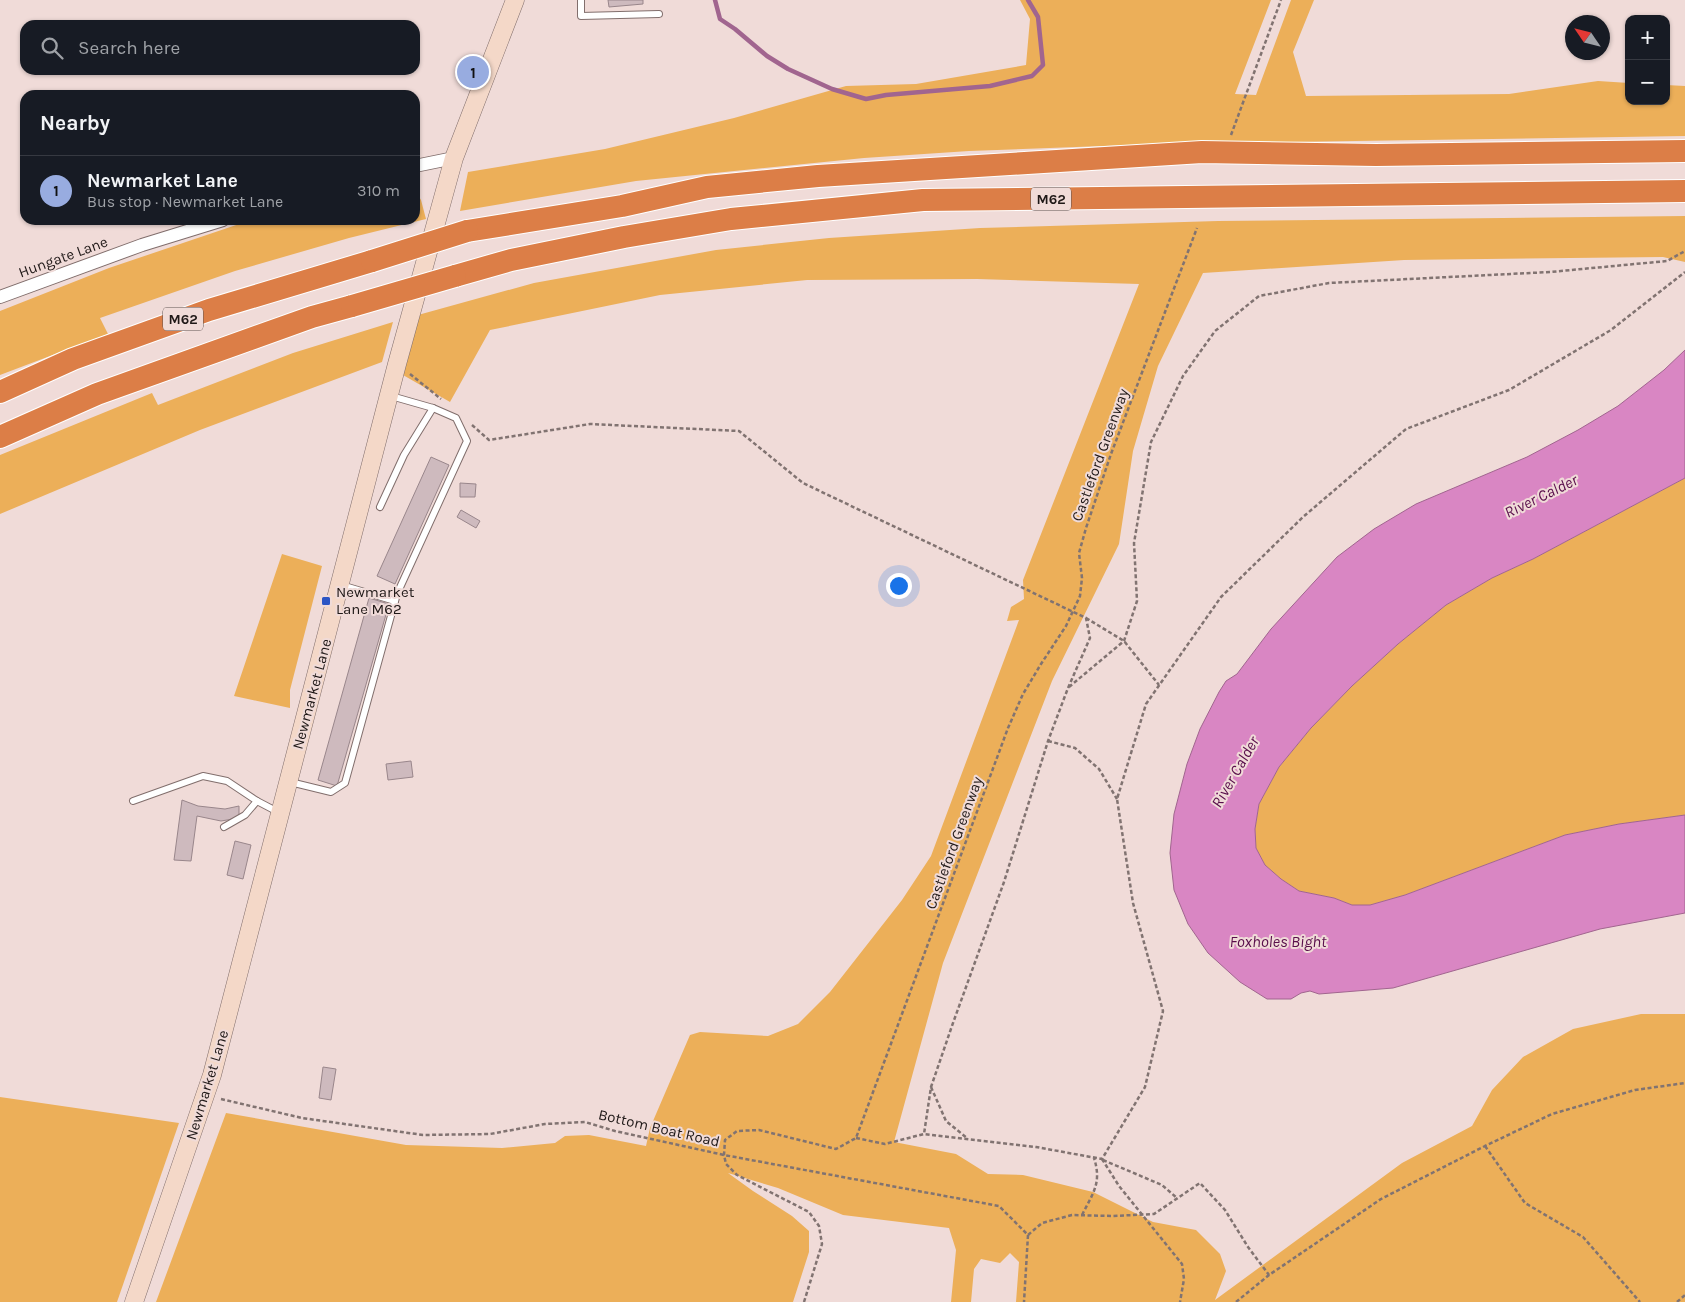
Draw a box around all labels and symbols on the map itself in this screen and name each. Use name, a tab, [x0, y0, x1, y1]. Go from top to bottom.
north arrow	[1565, 15, 1610, 60]
pin: 1	[457, 53, 489, 91]
road number: M62	[1031, 188, 1071, 210]
street label: Hungate Lane	[16, 232, 110, 282]
road number: M62	[163, 308, 203, 330]
street label: Castleford Greenway	[1068, 386, 1132, 524]
water label: River Calder	[1501, 470, 1581, 522]
your location	[886, 573, 912, 599]
place label: Newmarket Lane M62	[336, 583, 415, 618]
marker: Newmarket Lane M62	[320, 595, 332, 607]
street label: Newmarket Lane	[289, 637, 335, 751]
water label: River Calder	[1207, 733, 1263, 811]
street label: Castleford Greenway	[922, 774, 986, 912]
water label: Foxholes Bight	[1230, 932, 1327, 951]
street label: Newmarket Lane	[182, 1028, 232, 1142]
street label: Bottom Boat Road	[597, 1105, 721, 1151]

